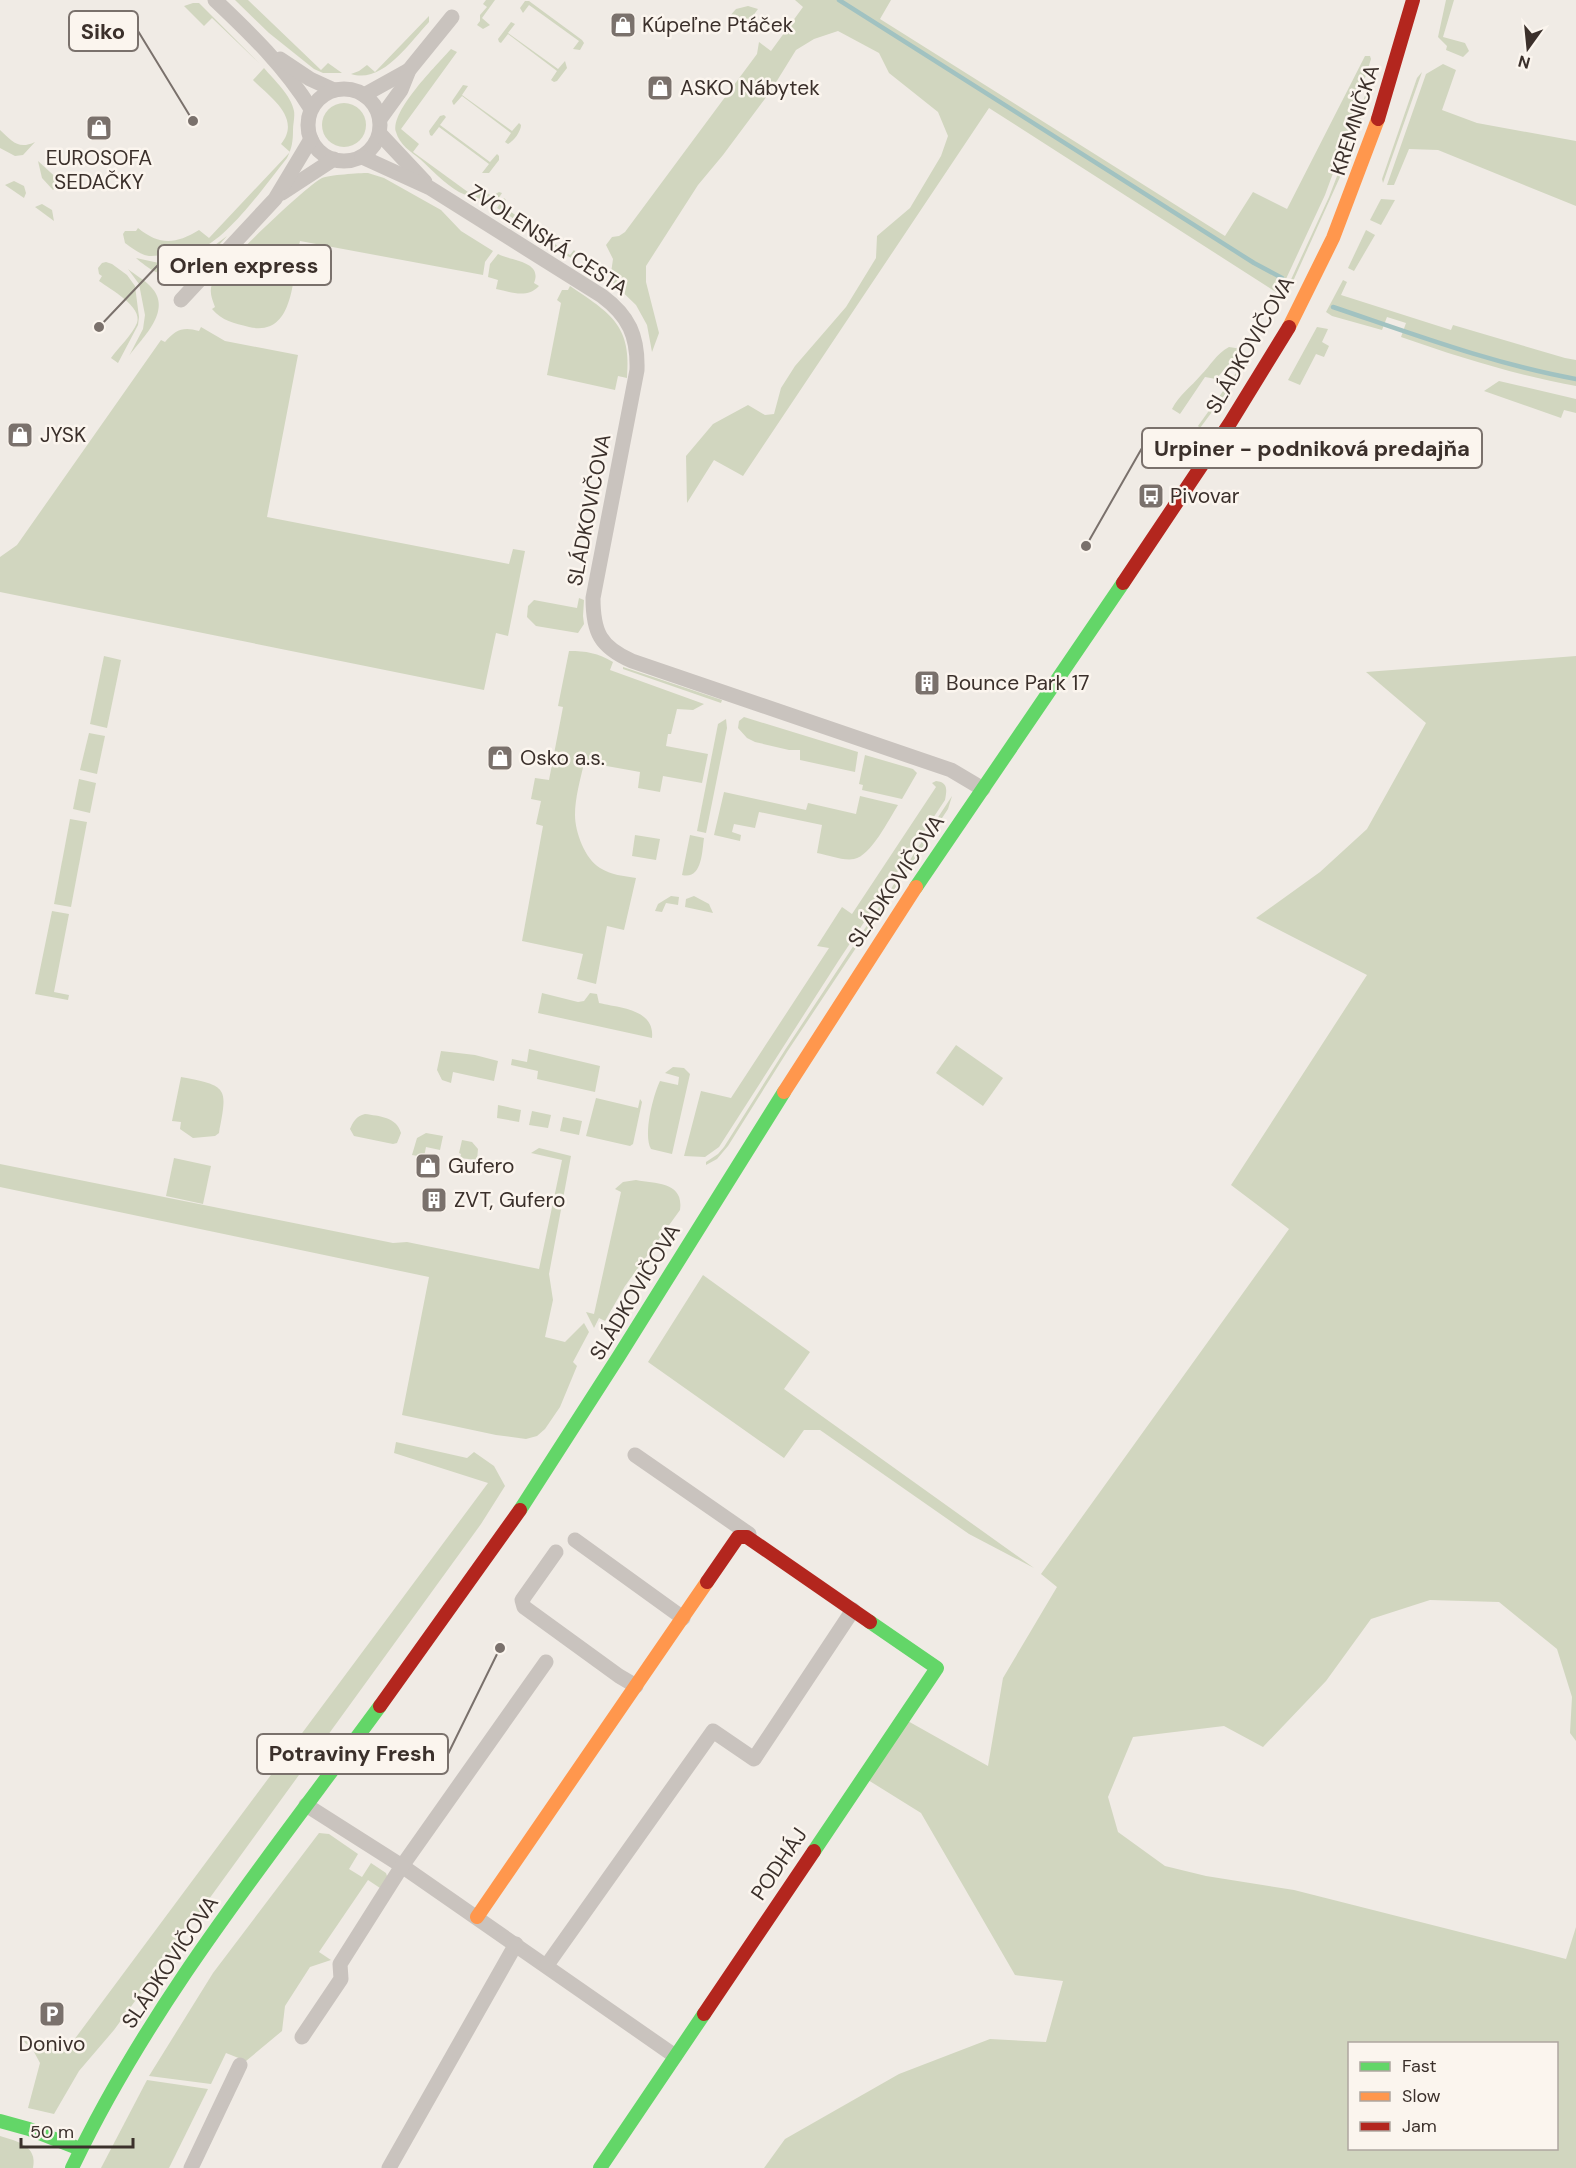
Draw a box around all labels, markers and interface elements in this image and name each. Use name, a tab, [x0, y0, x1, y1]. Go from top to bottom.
shop icon: Kúpeľne Ptáček	[608, 10, 638, 40]
callout: Siko	[69, 11, 138, 51]
place label: Kúpeľne Ptáček	[642, 11, 794, 39]
text: Siko	[81, 17, 125, 46]
north arrow	[1498, 18, 1558, 78]
text: N	[1516, 50, 1533, 74]
street label: KREMNIČKA	[1324, 61, 1386, 179]
shop icon: ASKO Nábytek	[645, 73, 675, 103]
place label: ASKO Nábytek	[680, 74, 820, 102]
shop icon: EUROSOFA SEDAČKY	[84, 113, 114, 143]
place label: EUROSOFA SEDAČKY	[46, 144, 152, 196]
street label: ZVOLENSKÁ CESTA	[463, 178, 633, 302]
callout: Orlen express	[158, 245, 331, 285]
text: Orlen express	[169, 251, 319, 280]
street label: SLÁDKOVIČOVA	[1199, 271, 1301, 419]
shop icon: JYSK	[5, 420, 35, 450]
place label: JYSK	[40, 421, 86, 449]
callout: Urpiner - podniková predajňa	[1142, 428, 1482, 468]
street label: SLÁDKOVIČOVA	[561, 432, 617, 588]
text: Urpiner - podniková predajňa	[1154, 434, 1470, 463]
bus stop icon: Pivovar	[1136, 481, 1166, 511]
place label: Pivovar	[1170, 482, 1240, 510]
building icon: Bounce Park 17	[912, 668, 942, 698]
place label: Bounce Park 17	[946, 669, 1090, 697]
shop icon: Osko a.s.	[485, 743, 515, 773]
place label: Osko a.s.	[520, 744, 605, 772]
street label: SLÁDKOVIČOVA	[841, 809, 951, 953]
shop icon: Gufero	[413, 1151, 443, 1181]
place label: Gufero	[448, 1152, 514, 1180]
building icon: ZVT, Gufero	[419, 1185, 449, 1215]
place label: ZVT, Gufero	[454, 1186, 565, 1214]
street label: SLÁDKOVIČOVA	[583, 1219, 687, 1365]
callout: Potraviny Fresh	[257, 1734, 448, 1774]
text: Potraviny Fresh	[269, 1739, 435, 1768]
street label: PODHÁJ	[745, 1822, 813, 1906]
street label: SLÁDKOVIČOVA	[115, 1890, 225, 2034]
parking icon: Donivo	[37, 1999, 67, 2029]
place label: Donivo	[19, 2030, 86, 2058]
legend	[1348, 2042, 1558, 2150]
text: Fast	[1402, 2054, 1437, 2078]
text: Slow	[1402, 2084, 1441, 2108]
scale bar	[21, 2111, 134, 2149]
text: Jam	[1402, 2114, 1437, 2138]
text: 50 m	[30, 2120, 74, 2144]

